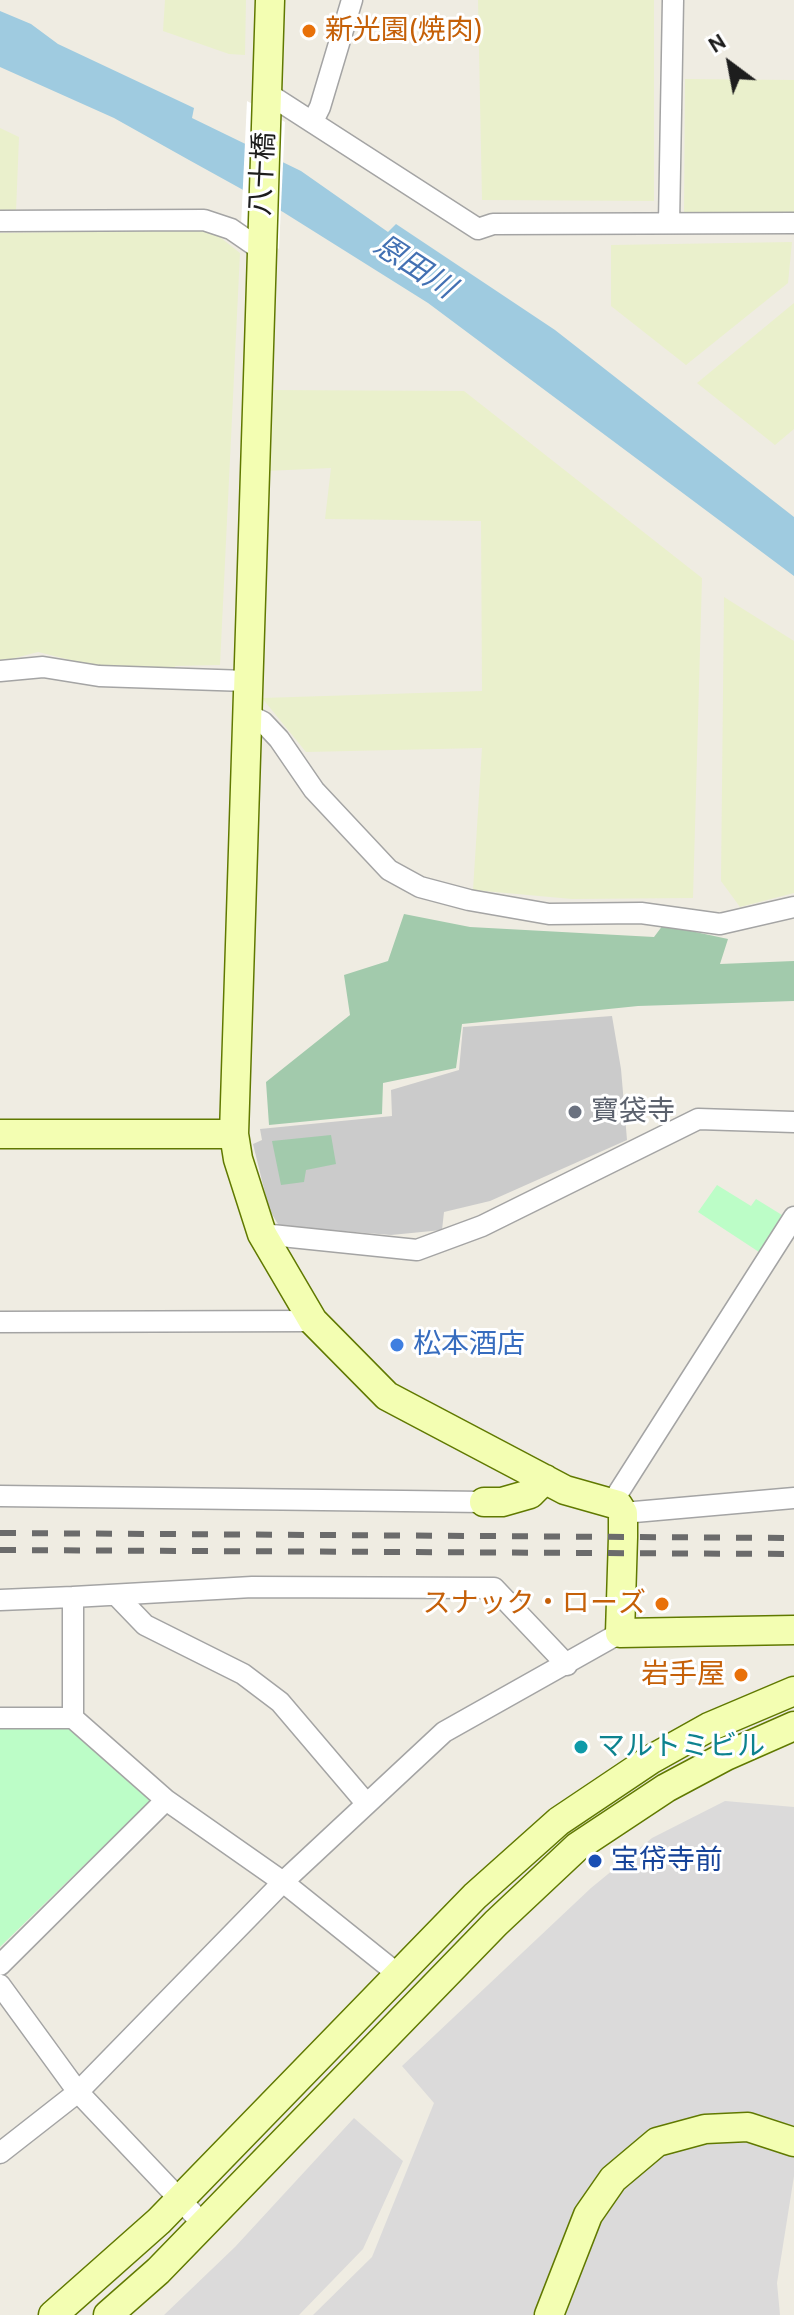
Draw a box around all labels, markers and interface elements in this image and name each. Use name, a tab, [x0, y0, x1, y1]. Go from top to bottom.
place label: 新光園(焼肉)	[325, 14, 483, 48]
marker: 新光園(焼肉)	[300, 22, 318, 40]
north arrow	[690, 24, 770, 104]
text: N	[703, 28, 731, 59]
street label: 八十橋	[244, 131, 282, 217]
water label: 恩田川	[366, 227, 462, 307]
place label: 寶袋寺	[591, 1095, 675, 1129]
marker: 寶袋寺	[566, 1103, 584, 1121]
place label: 松本酒店	[413, 1328, 525, 1362]
marker: 松本酒店	[388, 1336, 406, 1354]
place label: スナック・ローズ	[423, 1587, 646, 1621]
marker: スナック・ローズ	[653, 1595, 671, 1613]
place label: 岩手屋	[641, 1658, 725, 1692]
marker: 岩手屋	[732, 1666, 750, 1684]
place label: マルトミビル	[597, 1730, 765, 1764]
marker: マルトミビル	[572, 1738, 590, 1756]
place label: 宝帒寺前	[611, 1844, 723, 1878]
marker: 宝帒寺前	[586, 1852, 604, 1870]

